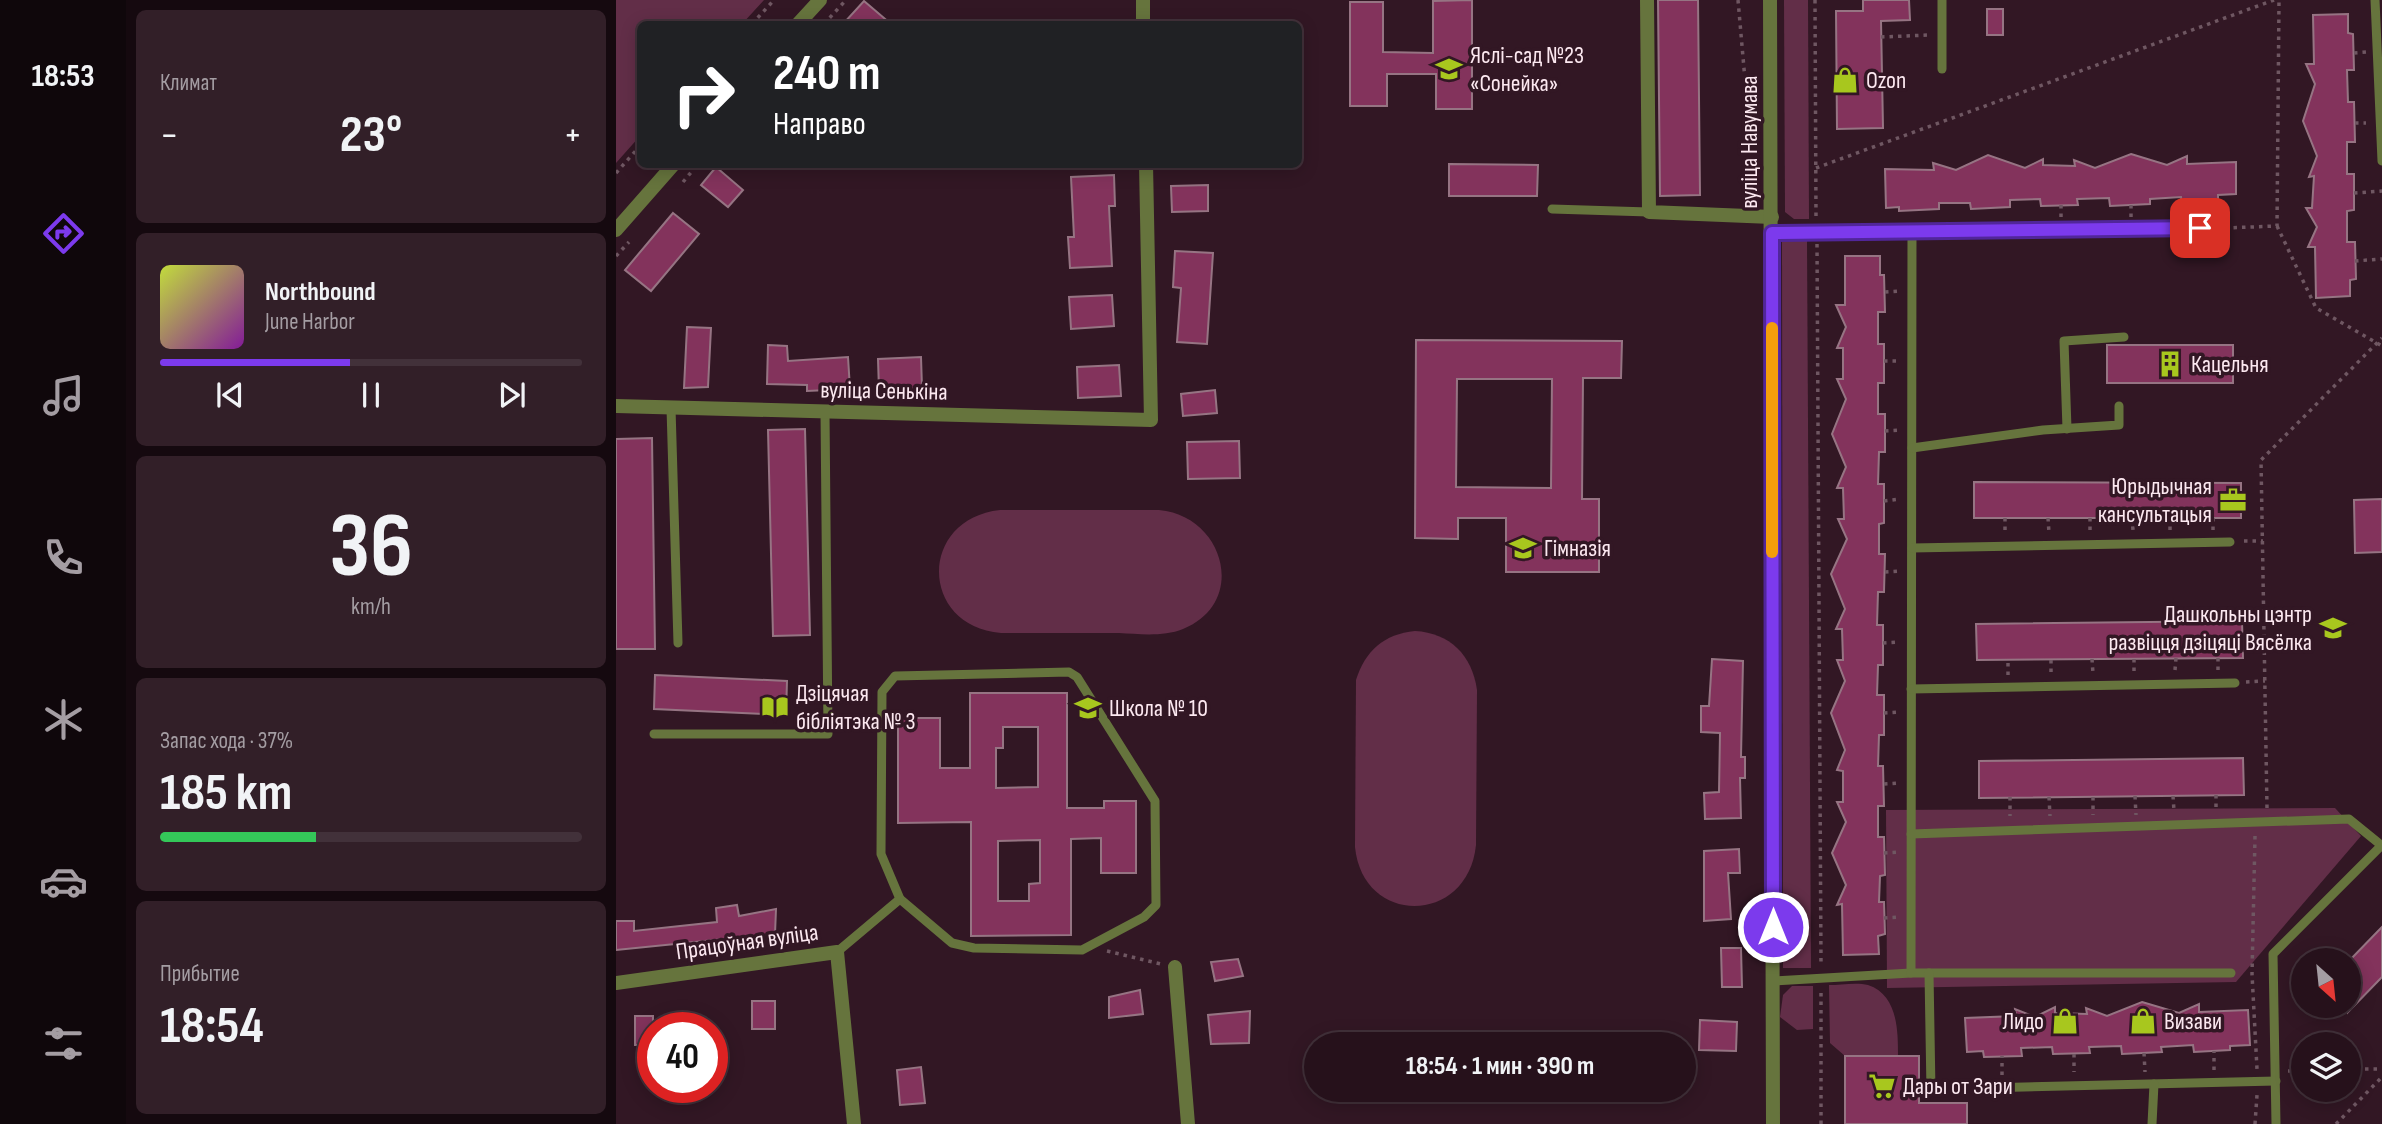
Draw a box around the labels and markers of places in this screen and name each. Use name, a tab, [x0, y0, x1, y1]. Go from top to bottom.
place label: Яслі-сад №23 «Сонейка»	[1470, 41, 1584, 98]
school or university icon: Яслі-сад №23 «Сонейка»	[1434, 54, 1464, 84]
shop icon: Ozon	[1830, 65, 1860, 95]
place label: Ozon	[1866, 66, 1906, 95]
pin	[2170, 198, 2230, 258]
building icon: Кацельня	[2155, 349, 2185, 379]
place label: Кацельня	[2191, 350, 2269, 379]
place label: Юрыдычная кансультацыя	[2098, 472, 2212, 529]
office icon: Юрыдычная кансультацыя	[2218, 485, 2248, 515]
school or university icon: Гімназія	[1508, 533, 1538, 563]
place label: Гімназія	[1544, 534, 1611, 563]
place label: Дашкольны цэнтр развіцця дзіцяці Вясёлка	[2108, 600, 2312, 657]
school or university icon: Дашкольны цэнтр развіцця дзіцяці Вясёлка	[2318, 613, 2348, 643]
place label: Дзіцячая бібліятэка № 3	[796, 679, 915, 736]
library icon: Дзіцячая бібліятэка № 3	[760, 692, 790, 722]
school or university icon: Школа № 10	[1073, 693, 1103, 723]
place label: Школа № 10	[1109, 694, 1208, 723]
shop icon: Лидо	[2050, 1006, 2080, 1036]
shop icon: Визави	[2128, 1006, 2158, 1036]
place label: Лидо	[2002, 1007, 2044, 1036]
place label: Визави	[2164, 1007, 2222, 1036]
supermarket icon: Дары от Зари	[1867, 1071, 1897, 1101]
place label: Дары от Зари	[1903, 1072, 2013, 1101]

